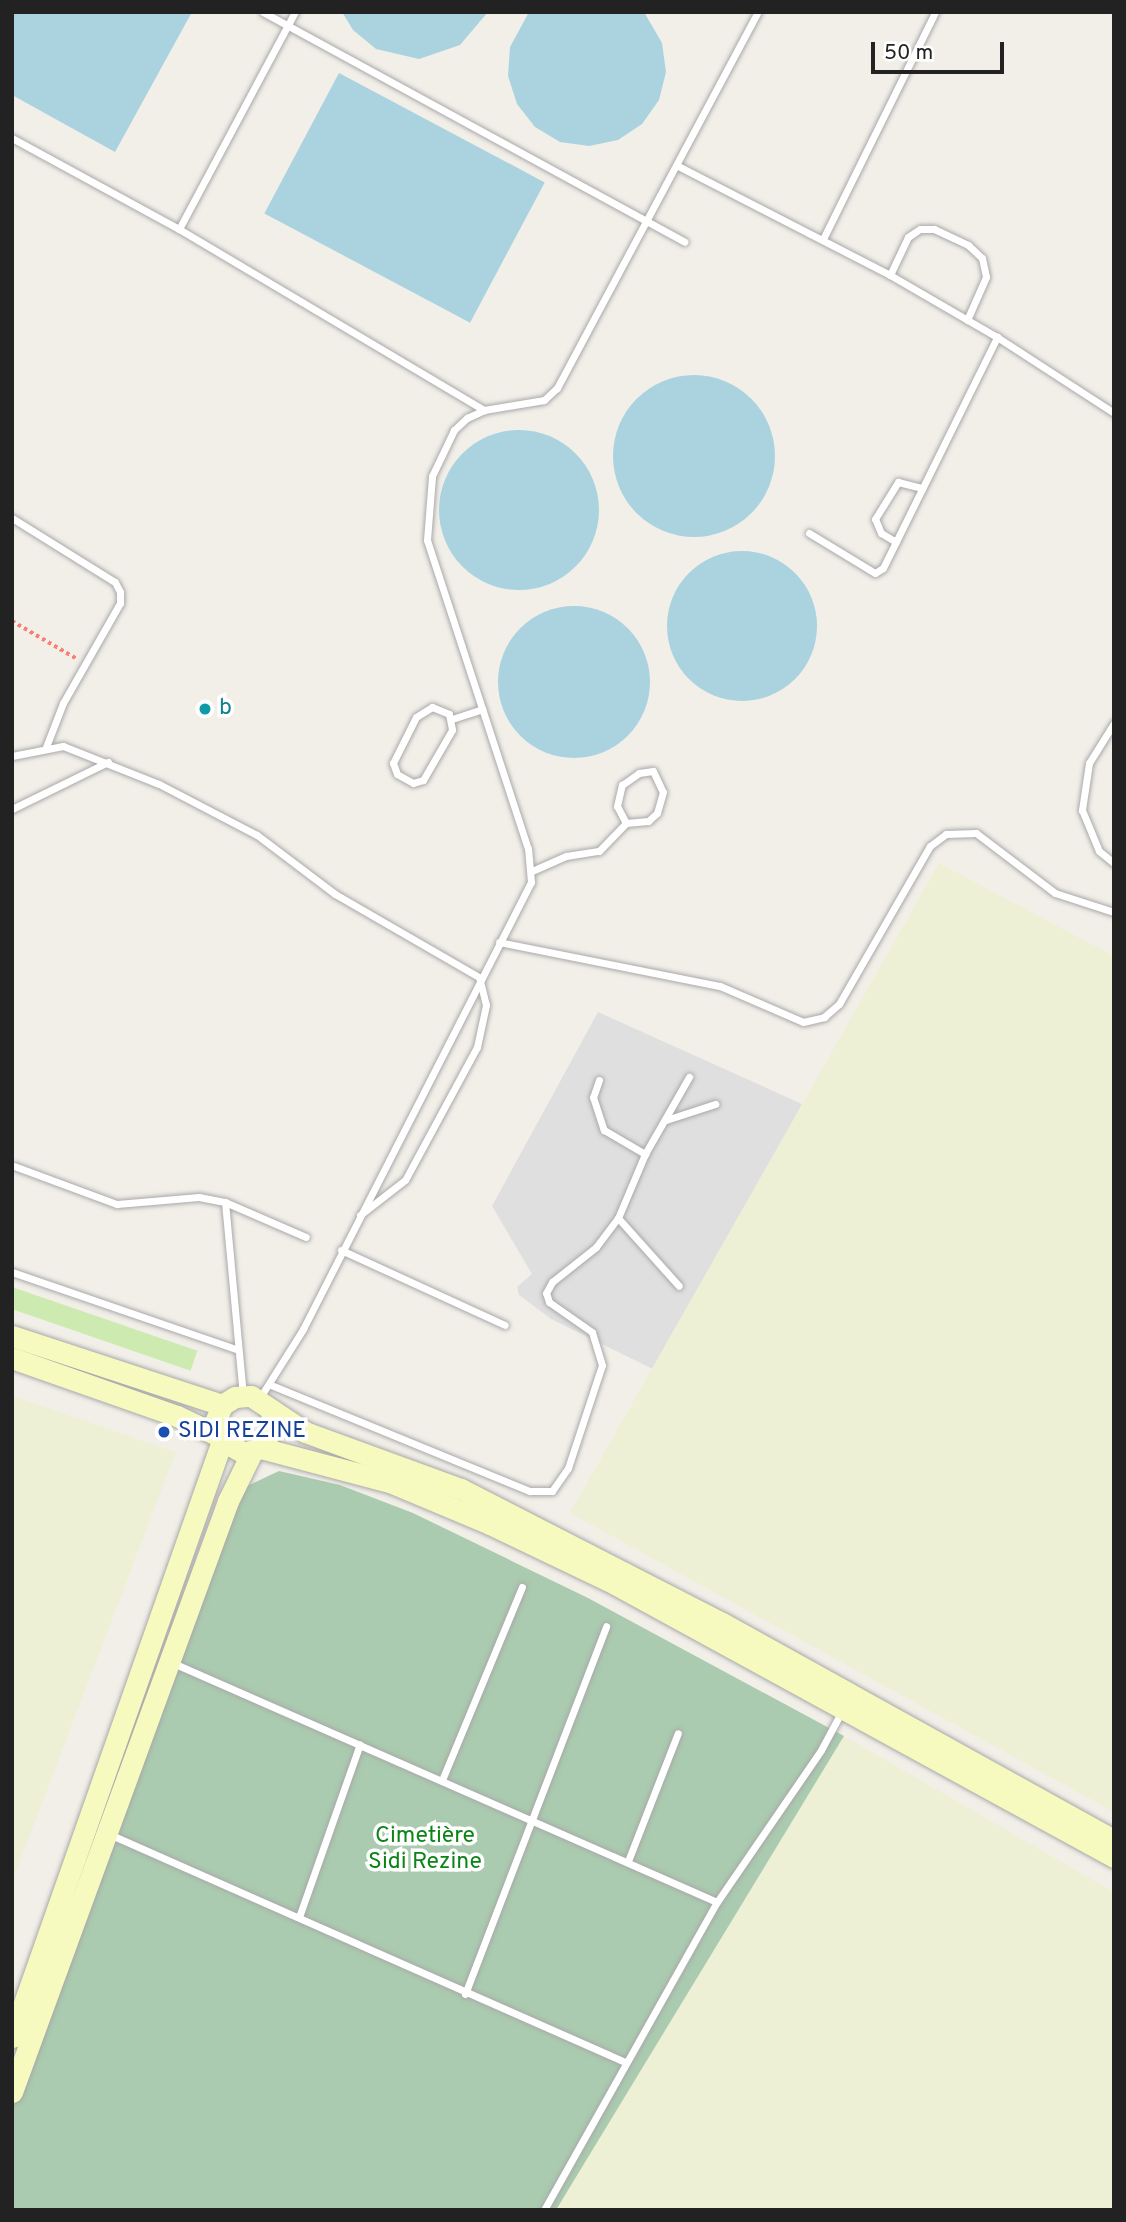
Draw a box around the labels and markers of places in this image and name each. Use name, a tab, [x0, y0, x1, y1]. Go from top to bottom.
place label: b	[219, 695, 232, 723]
marker: b	[197, 701, 213, 717]
place label: SIDI REZINE	[178, 1418, 306, 1446]
marker: SIDI REZINE	[156, 1424, 172, 1440]

